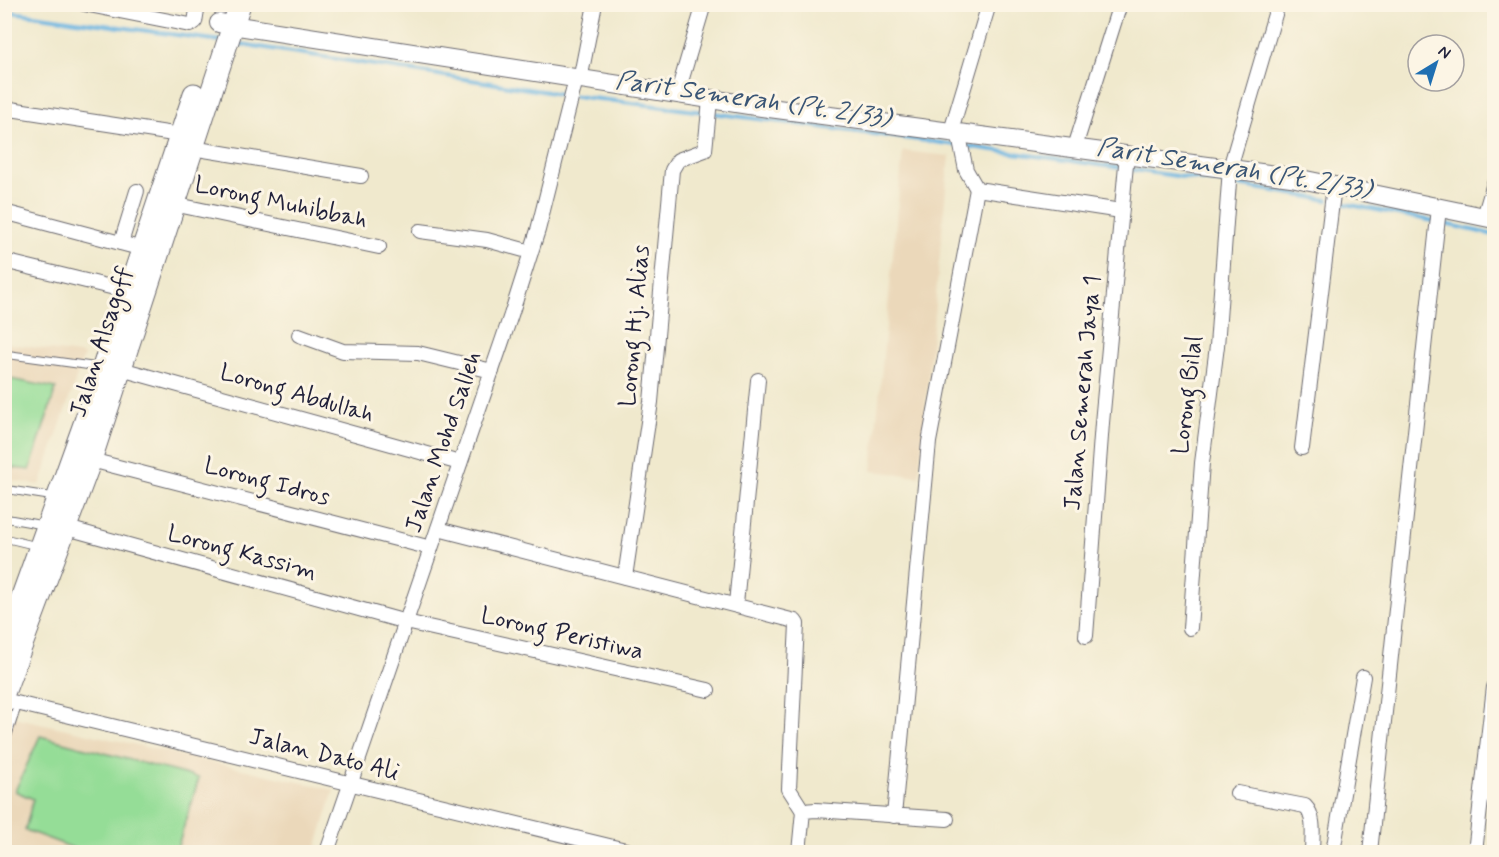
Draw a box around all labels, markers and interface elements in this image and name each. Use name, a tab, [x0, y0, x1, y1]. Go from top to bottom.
north arrow	[1406, 33, 1466, 93]
text: N	[1434, 41, 1455, 64]
water label: Parit Semerah (Pt. 2/33)	[613, 64, 895, 137]
water label: Parit Semerah (Pt. 2/33)	[1094, 131, 1376, 208]
street label: Lorong Muhibbah	[191, 170, 370, 239]
street label: Lorong Hj. Alias	[612, 243, 661, 408]
street label: Jalan Alsagoff	[63, 263, 143, 422]
street label: Jalan Semerah Jaya 1	[1057, 274, 1109, 512]
street label: Lorong Bilal	[1165, 334, 1214, 456]
street label: Jalan Mohd Salleh	[398, 347, 490, 537]
street label: Lorong Abdullah	[216, 357, 378, 434]
street label: Lorong Idros	[200, 450, 334, 517]
street label: Lorong Kassim	[163, 518, 320, 591]
street label: Lorong Peristiwa	[477, 600, 646, 671]
street label: Jalan Dato Ali	[246, 721, 402, 789]

